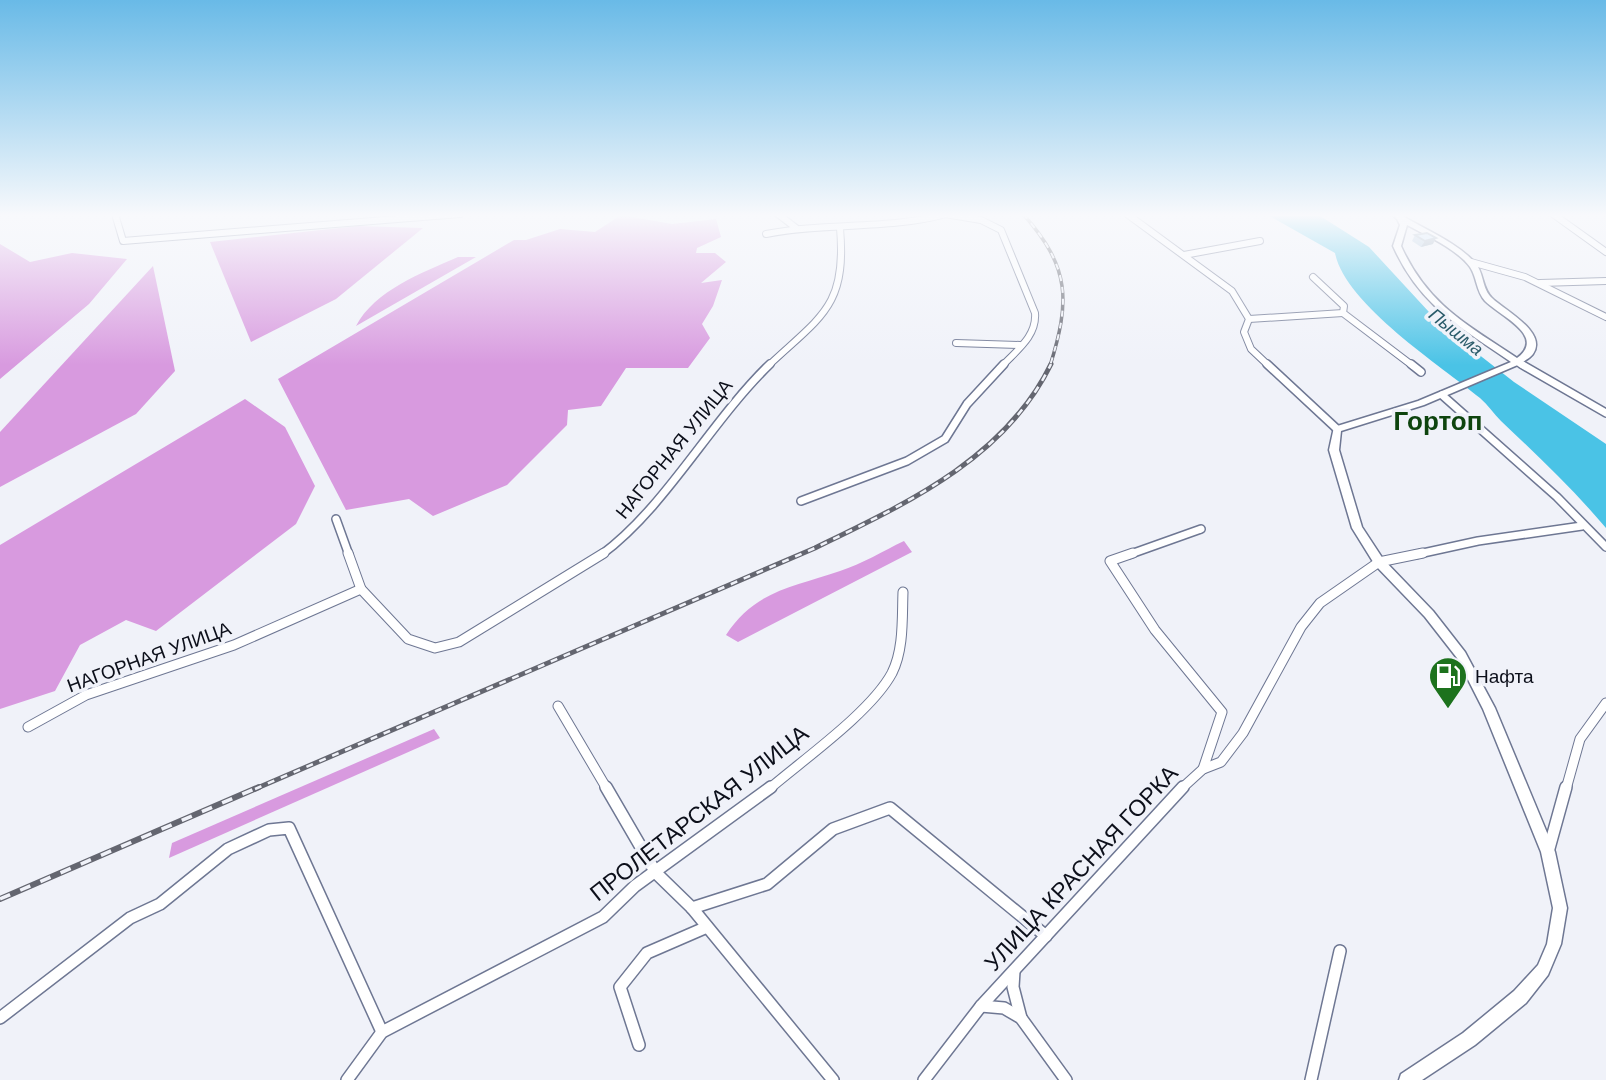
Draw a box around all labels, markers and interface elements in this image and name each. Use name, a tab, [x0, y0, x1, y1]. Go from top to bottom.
water label: Пышма	[1425, 304, 1487, 360]
street label: НАГОРНАЯ УЛИЦА	[611, 375, 737, 523]
district label: Гортоп	[1394, 406, 1482, 436]
street label: НАГОРНАЯ УЛИЦА	[64, 617, 234, 696]
fuel station icon: Нафта	[1427, 655, 1469, 710]
place label: Нафта	[1475, 666, 1534, 687]
street label: ПРОЛЕТАРСКАЯ УЛИЦА	[585, 719, 814, 906]
street label: УЛИЦА КРАСНАЯ ГОРКА	[979, 760, 1183, 976]

